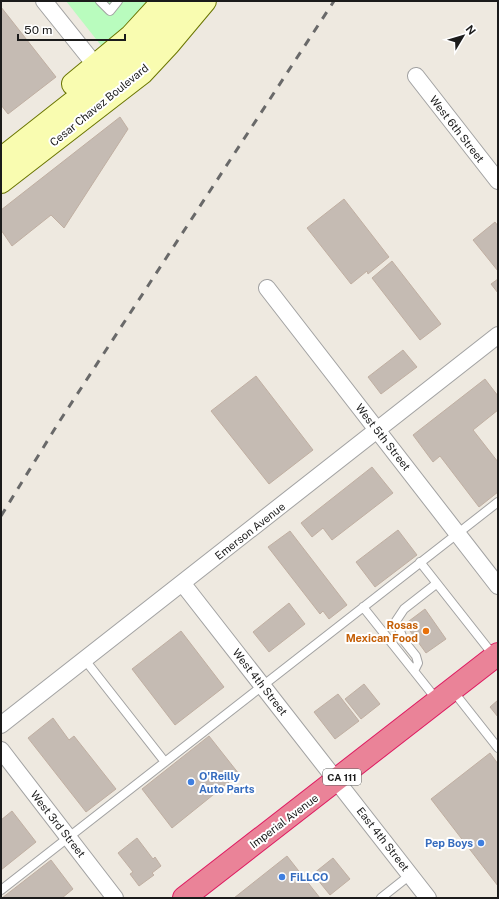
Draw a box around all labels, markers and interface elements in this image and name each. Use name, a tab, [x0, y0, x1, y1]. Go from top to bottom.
scale bar	[18, 16, 125, 42]
north arrow	[443, 16, 483, 56]
text: 50 m	[24, 23, 52, 37]
text: N	[464, 23, 478, 37]
street label: Cesar Chavez Boulevard	[47, 62, 151, 148]
street label: West 6th Street	[427, 93, 487, 165]
street label: West 5th Street	[353, 401, 413, 473]
street label: Emerson Avenue	[213, 500, 287, 562]
place label: Rosas Mexican Food	[346, 619, 418, 644]
marker: Rosas Mexican Food	[421, 626, 431, 636]
street label: West 4th Street	[230, 646, 290, 718]
road number: CA 111	[323, 769, 361, 785]
place label: O'Reilly Auto Parts	[199, 770, 255, 795]
marker: O'Reilly Auto Parts	[186, 777, 196, 787]
street label: West 3rd Street	[28, 788, 88, 860]
street label: Imperial Avenue	[248, 791, 320, 851]
street label: East 4th Street	[354, 805, 412, 873]
place label: Pep Boys	[425, 837, 473, 849]
marker: Pep Boys	[476, 838, 486, 848]
place label: FiLLCO	[290, 871, 328, 883]
marker: FiLLCO	[277, 872, 287, 882]

